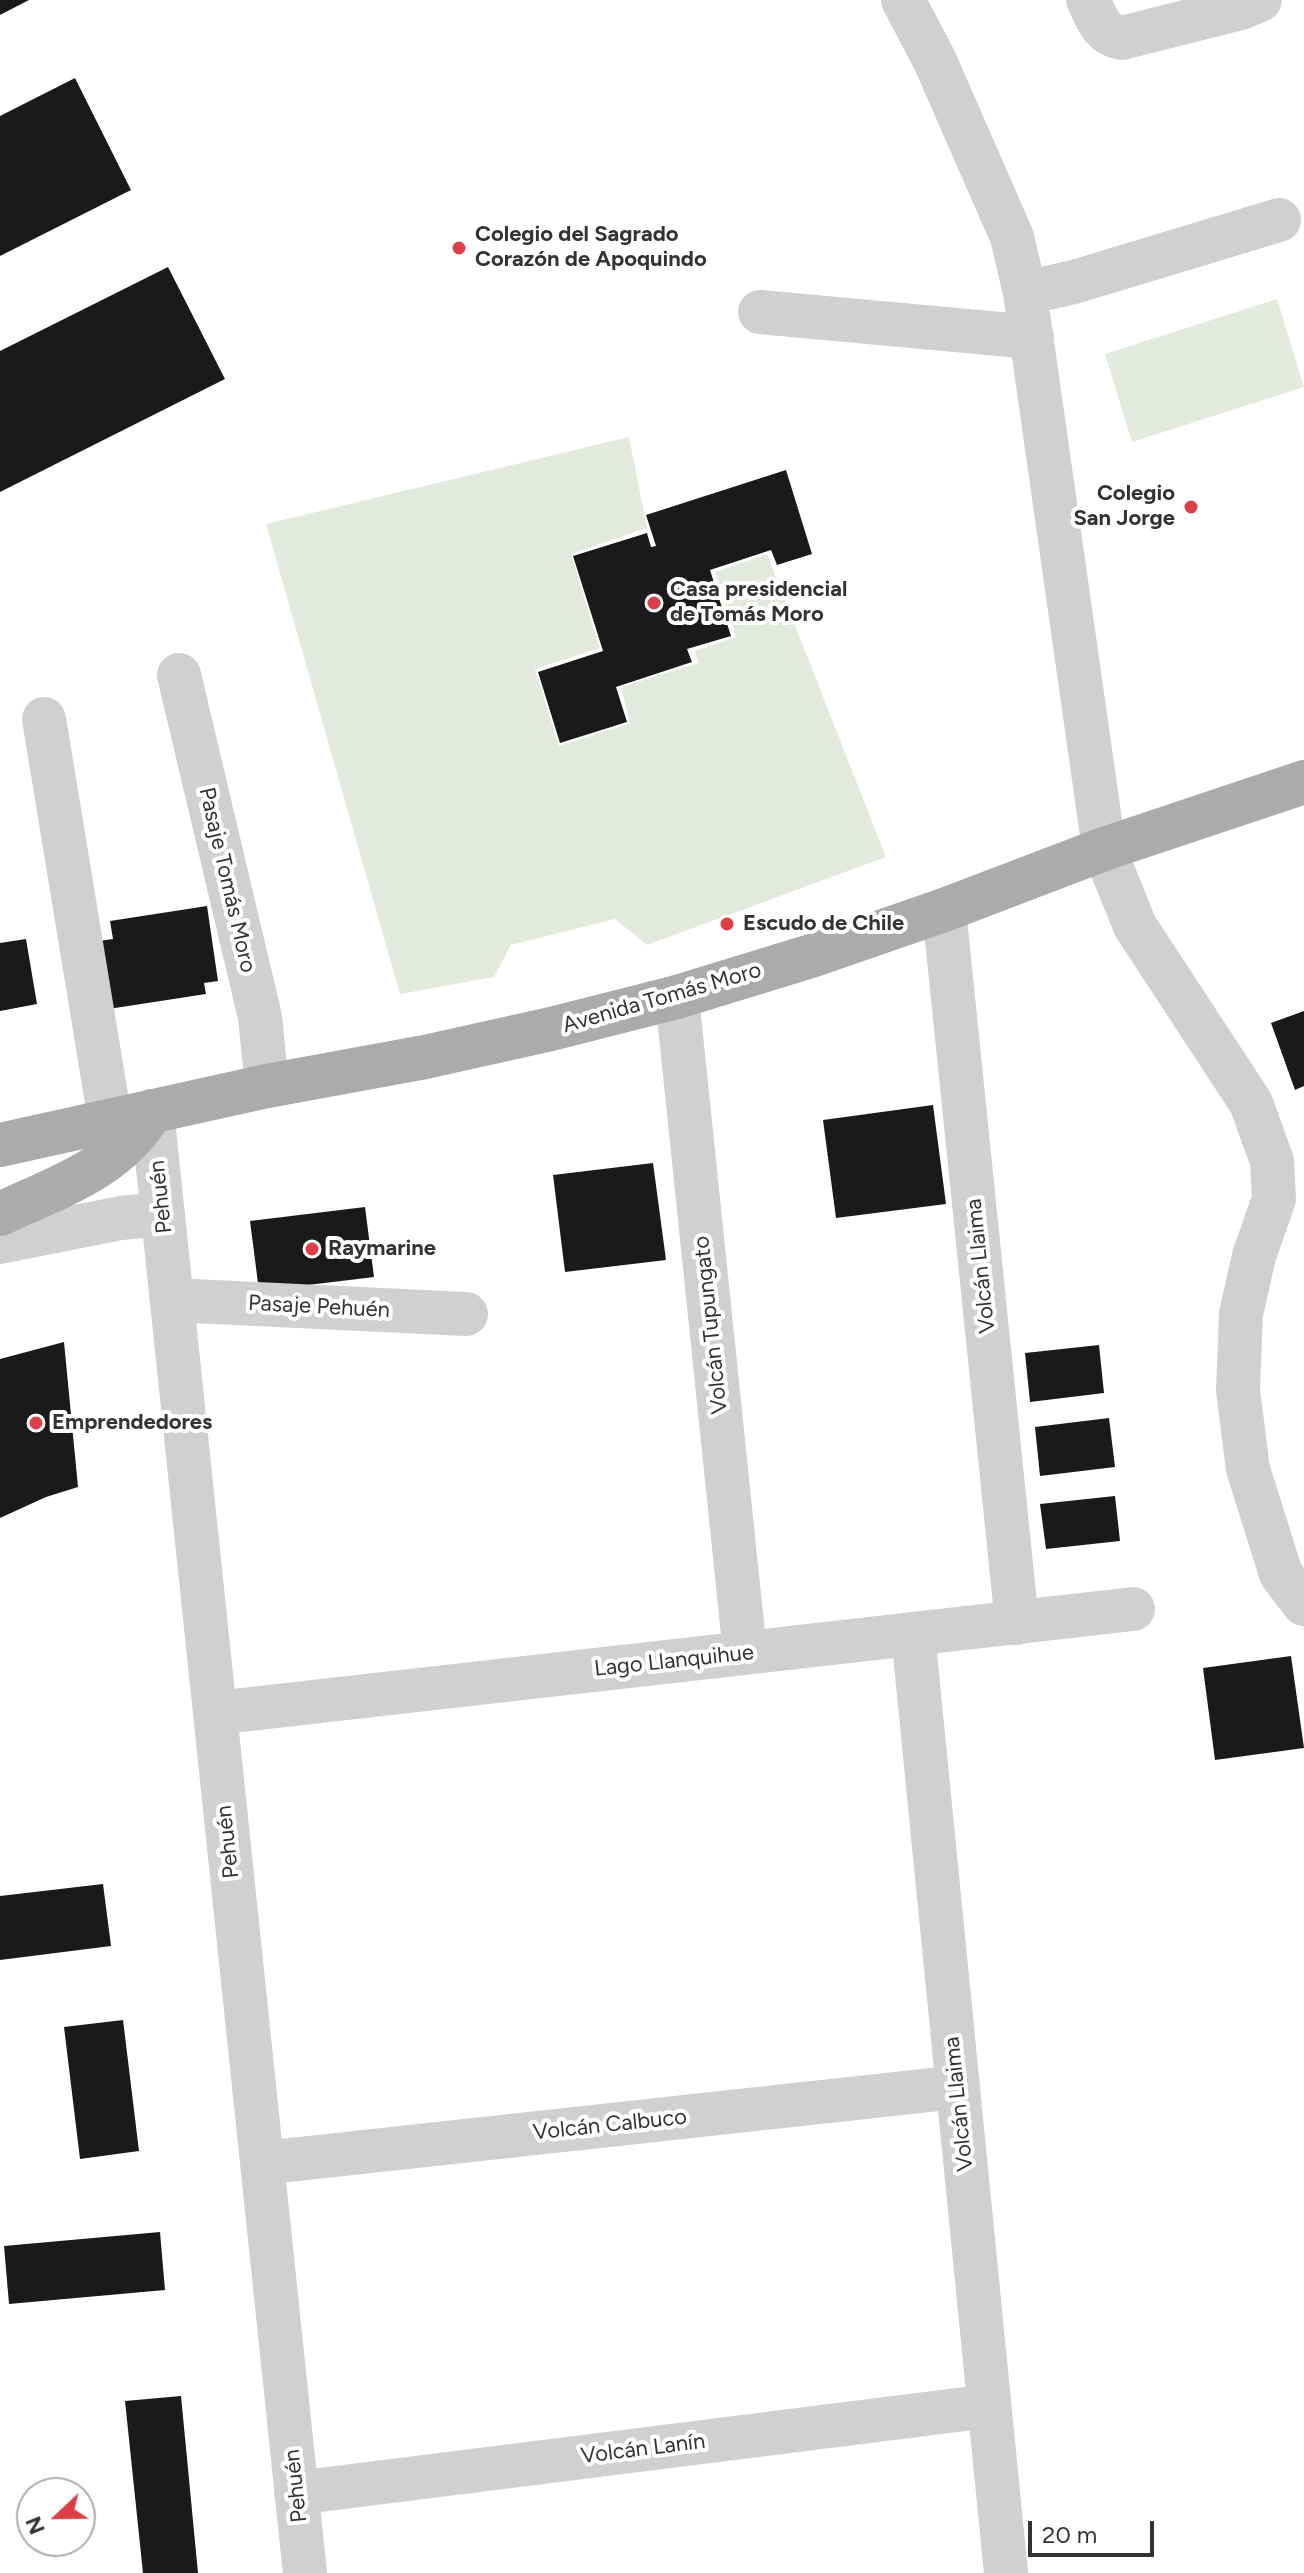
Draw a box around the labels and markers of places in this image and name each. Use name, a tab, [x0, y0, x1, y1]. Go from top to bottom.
place label: Colegio del Sagrado Corazón de Apoquindo	[475, 222, 707, 274]
marker: Colegio del Sagrado Corazón de Apoquindo	[450, 239, 468, 257]
place label: Colegio San Jorge	[1074, 481, 1175, 532]
marker: Colegio San Jorge	[1182, 498, 1200, 516]
place label: Casa presidencial de Tomás Moro	[670, 577, 847, 628]
marker: Casa presidencial de Tomás Moro	[645, 594, 663, 612]
place label: Escudo de Chile	[743, 911, 904, 937]
marker: Escudo de Chile	[718, 915, 736, 933]
place label: Raymarine	[328, 1236, 436, 1262]
marker: Raymarine	[303, 1240, 321, 1258]
place label: Emprendedores	[52, 1410, 212, 1436]
marker: Emprendedores	[27, 1414, 45, 1432]

